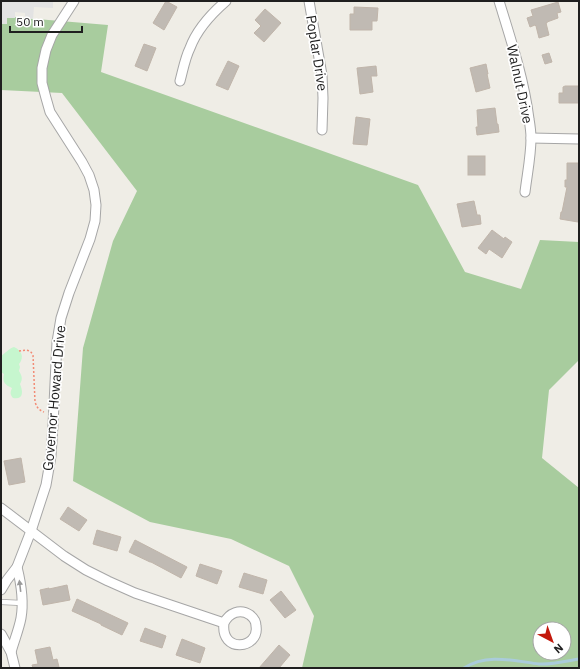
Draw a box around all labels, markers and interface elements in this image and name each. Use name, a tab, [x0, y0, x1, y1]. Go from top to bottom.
scale bar	[10, 8, 82, 34]
text: 50 m	[16, 14, 44, 29]
street label: Poplar Drive	[302, 14, 332, 92]
street label: Walnut Drive	[503, 43, 537, 125]
street label: Governor Howard Drive	[39, 324, 69, 472]
one-way arrow	[17, 580, 24, 592]
north arrow	[532, 621, 572, 661]
text: N	[551, 641, 566, 656]

